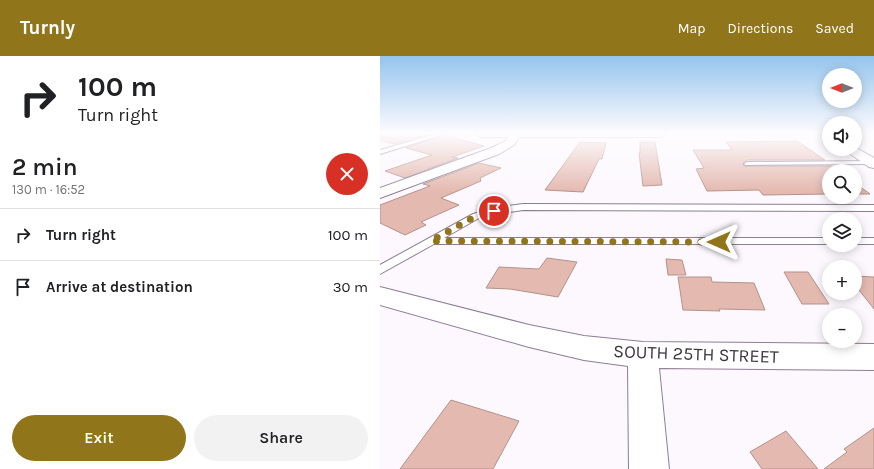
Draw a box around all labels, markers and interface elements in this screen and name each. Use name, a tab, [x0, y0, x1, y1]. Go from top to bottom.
text: Turnly	[20, 17, 75, 39]
text: Map	[678, 20, 706, 37]
text: Directions	[728, 20, 793, 37]
text: Saved	[815, 20, 854, 37]
north arrow	[822, 68, 862, 108]
map controls	[822, 68, 862, 348]
text: 100 m	[78, 70, 157, 103]
icon: right	[12, 72, 64, 124]
text: Turn right	[78, 104, 158, 126]
button: sound	[822, 116, 862, 156]
text: 2 min	[12, 153, 78, 181]
button: close	[326, 153, 368, 195]
button: search	[822, 164, 862, 204]
text: 130 m · 16:52	[12, 182, 85, 197]
pin	[477, 194, 511, 228]
icon: arrive	[483, 200, 505, 222]
button: layers	[822, 212, 862, 252]
position arrow	[698, 221, 740, 263]
icon: right	[12, 224, 34, 246]
text: Turn right	[46, 226, 116, 244]
text: 100 m	[328, 226, 368, 244]
button: +	[822, 260, 862, 300]
icon: arrive	[12, 276, 34, 298]
text: Arrive at destination	[46, 278, 193, 296]
text: 30 m	[333, 278, 368, 296]
button: −	[822, 308, 862, 348]
street label: SOUTH 25TH STREET	[613, 340, 779, 368]
button: Exit	[12, 415, 186, 461]
button: Share	[194, 415, 368, 461]

